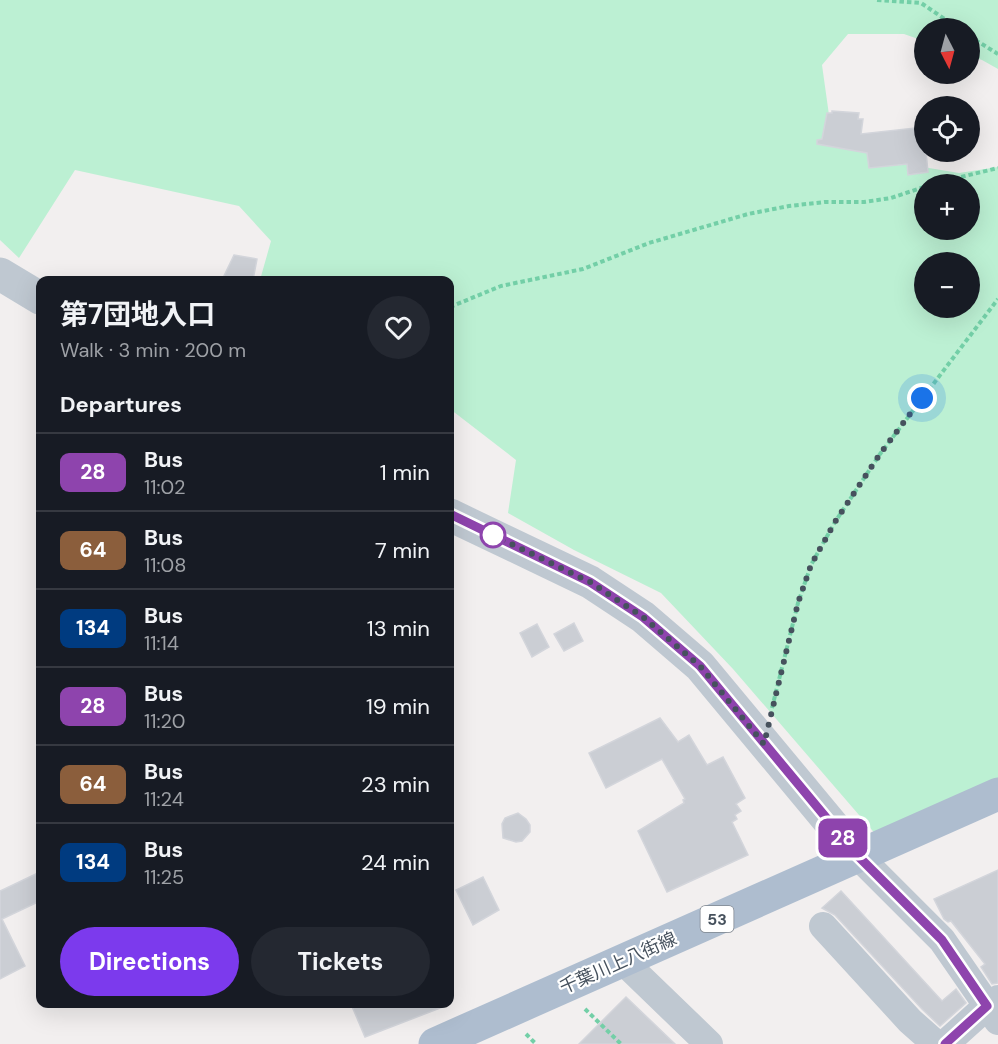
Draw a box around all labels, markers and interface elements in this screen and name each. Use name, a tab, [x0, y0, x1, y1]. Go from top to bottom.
north arrow	[914, 18, 980, 84]
map controls	[914, 18, 980, 318]
button: locate	[914, 96, 980, 162]
button: +	[914, 174, 980, 240]
button: −	[914, 252, 980, 318]
text: 第7団地入口	[60, 296, 215, 333]
button: heart	[367, 296, 430, 359]
text: Walk · 3 min · 200 m	[60, 337, 246, 363]
your location	[907, 383, 937, 413]
text: Departures	[60, 390, 182, 419]
text: Bus	[144, 445, 183, 474]
text: 28	[80, 458, 106, 486]
text: 1 min	[380, 458, 430, 487]
text: 11:02	[144, 474, 186, 500]
unlabelled marker	[480, 522, 506, 548]
text: Bus	[144, 523, 183, 552]
text: 64	[80, 536, 106, 564]
text: 7 min	[375, 536, 430, 565]
text: 11:08	[144, 552, 186, 578]
text: Bus	[144, 601, 183, 630]
text: 134	[76, 614, 110, 642]
text: 13 min	[367, 614, 430, 643]
text: 11:14	[144, 630, 179, 656]
text: Bus	[144, 679, 183, 708]
text: 28	[80, 692, 106, 720]
text: 19 min	[366, 692, 430, 721]
text: 11:20	[144, 708, 186, 734]
text: Bus	[144, 757, 183, 786]
text: 64	[80, 770, 106, 798]
text: 23 min	[361, 770, 430, 799]
text: 11:24	[144, 786, 184, 812]
line badge: 28	[816, 818, 870, 858]
text: 28	[830, 824, 856, 852]
text: Bus	[144, 835, 183, 864]
text: 134	[76, 848, 110, 876]
text: 24 min	[361, 848, 430, 877]
text: 11:25	[144, 864, 184, 890]
road number: 53	[700, 906, 734, 932]
street label: 千葉川上八街線	[556, 926, 680, 1000]
button: Directions	[60, 927, 239, 996]
button: Tickets	[251, 927, 430, 996]

